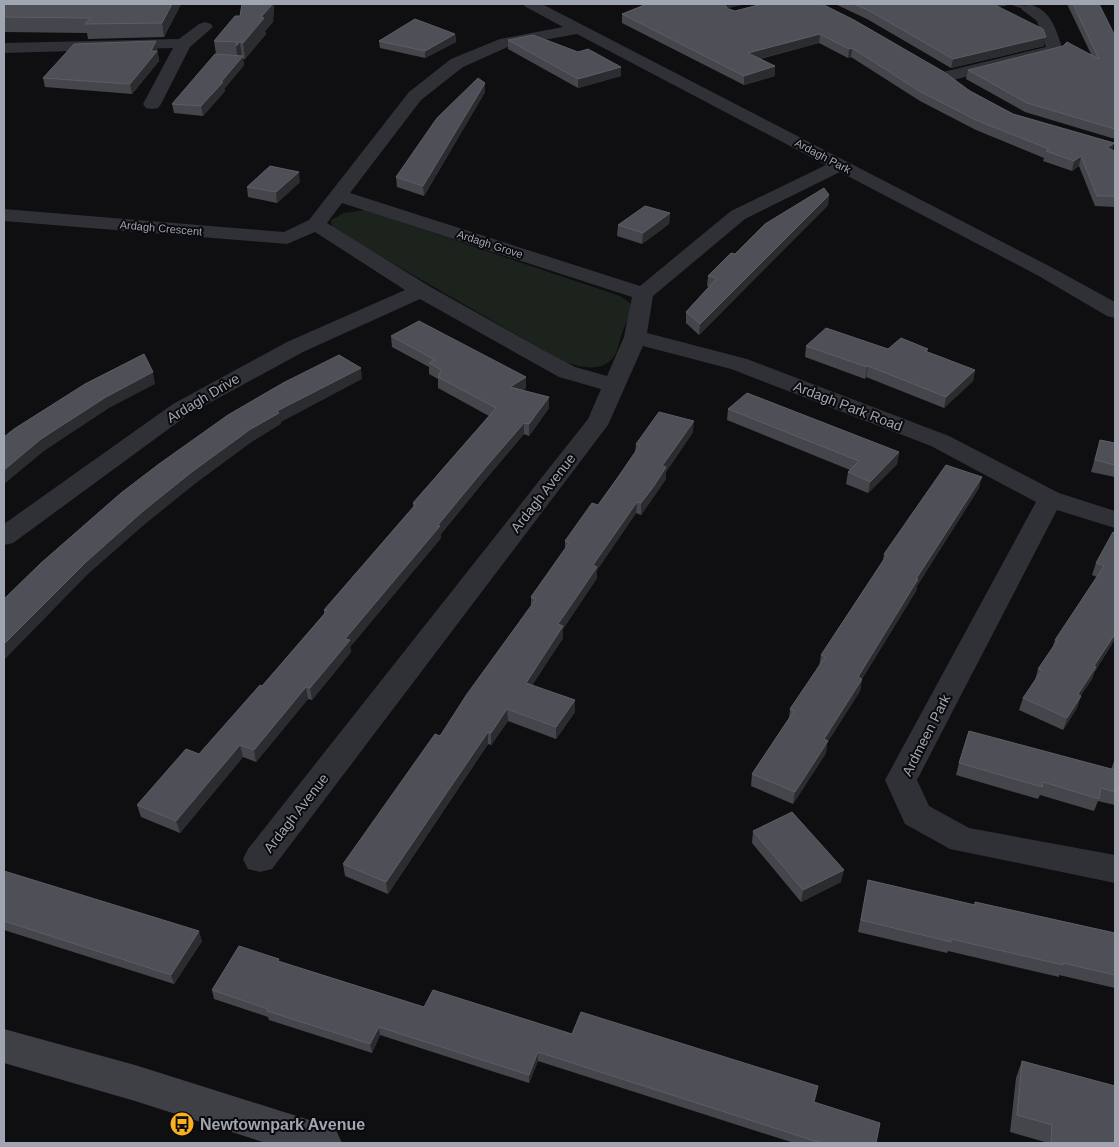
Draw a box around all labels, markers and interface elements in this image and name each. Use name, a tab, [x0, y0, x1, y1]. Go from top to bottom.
street label: Ardagh Park	[793, 136, 853, 176]
street label: Ardagh Crescent	[119, 218, 203, 238]
street label: Ardagh Grove	[456, 228, 524, 260]
street label: Ardagh Drive	[164, 370, 242, 426]
street label: Ardagh Park Road	[791, 378, 905, 434]
street label: Ardagh Avenue	[507, 450, 579, 536]
street label: Ardmeen Park	[899, 691, 954, 778]
street label: Ardagh Avenue	[260, 770, 332, 856]
bus stop icon: Newtownpark Avenue	[169, 1111, 195, 1137]
place label: Newtownpark Avenue	[200, 1116, 365, 1133]

